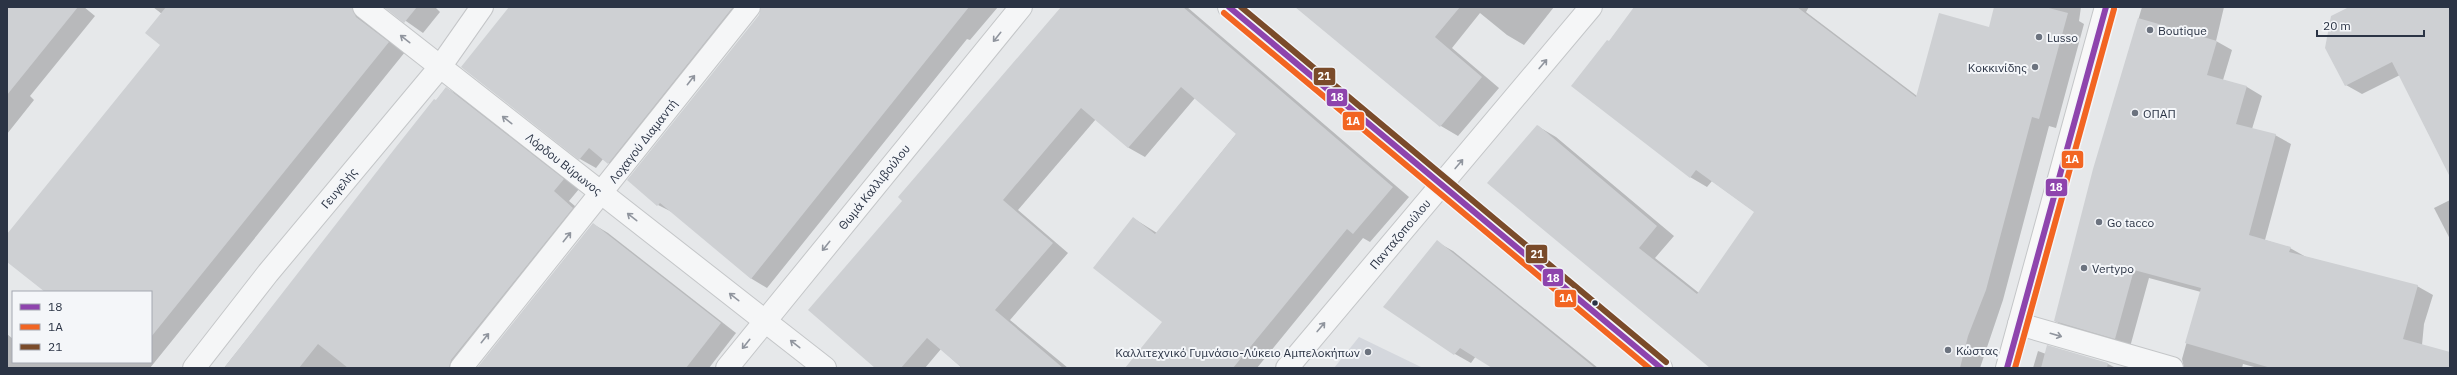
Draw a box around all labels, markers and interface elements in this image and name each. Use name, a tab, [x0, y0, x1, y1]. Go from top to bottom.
scale bar	[2317, 12, 2424, 38]
text: 20 m	[2323, 18, 2351, 33]
place label: Boutique	[2158, 23, 2207, 38]
marker: Boutique	[2145, 25, 2155, 35]
place label: Lusso	[2047, 30, 2078, 45]
one-way arrow	[992, 32, 1001, 43]
marker: Lusso	[2034, 32, 2044, 42]
one-way arrow	[400, 35, 411, 44]
one-way arrow	[1538, 59, 1547, 70]
place label: Κοκκινίδης	[1968, 60, 2027, 75]
marker: Κοκκινίδης	[2030, 62, 2040, 72]
line badge: 21	[1313, 67, 1336, 86]
text: 21	[1317, 69, 1331, 83]
one-way arrow	[687, 75, 696, 86]
line badge: 18	[1326, 88, 1348, 107]
text: 18	[1330, 90, 1344, 104]
street label: Λοχαγού Διαμαντή	[606, 96, 680, 186]
place label: ΟΠΑΠ	[2143, 106, 2176, 121]
marker: ΟΠΑΠ	[2130, 108, 2140, 118]
line badge: 1Α	[1342, 111, 1365, 131]
text: 1Α	[1346, 114, 1361, 128]
one-way arrow	[502, 115, 513, 124]
street label: Λόρδου Βύρωνος	[523, 130, 605, 199]
street label: Θωμά Καλλιβούλου	[835, 141, 913, 233]
line badge: 1Α	[2061, 150, 2084, 169]
text: 1Α	[2065, 152, 2080, 166]
one-way arrow	[1455, 159, 1464, 169]
street label: Γευγελής	[318, 164, 360, 211]
line badge: 18	[2045, 178, 2068, 197]
text: 18	[2049, 180, 2063, 194]
street label: Πανταζοπούλου	[1366, 196, 1434, 272]
one-way arrow	[626, 213, 637, 221]
place label: Go tacco	[2107, 215, 2154, 230]
marker: Go tacco	[2094, 217, 2104, 227]
one-way arrow	[562, 231, 571, 242]
one-way arrow	[821, 241, 830, 252]
line badge: 21	[1525, 244, 1548, 264]
text: 21	[1530, 247, 1544, 261]
place label: Vertypo	[2092, 261, 2134, 276]
marker: Vertypo	[2079, 263, 2089, 273]
line badge: 18	[1542, 268, 1564, 287]
text: 18	[1546, 271, 1560, 285]
line badge: 1Α	[1554, 289, 1577, 308]
legend	[12, 291, 152, 363]
text: 1Α	[1559, 291, 1574, 305]
one-way arrow	[729, 293, 740, 301]
unlabelled marker	[1590, 298, 1600, 308]
text: 18	[48, 299, 62, 314]
text: 1Α	[48, 319, 63, 334]
one-way arrow	[1317, 322, 1326, 333]
one-way arrow	[481, 332, 489, 343]
one-way arrow	[2049, 332, 2062, 339]
text: 21	[48, 339, 62, 354]
one-way arrow	[742, 339, 751, 350]
one-way arrow	[790, 340, 801, 349]
place label: Κώστας	[1956, 343, 1998, 358]
place label: Καλλιτεχνικό Γυμνάσιο-Λύκειο Αμπελοκήπων	[1115, 345, 1360, 360]
marker: Κώστας	[1943, 345, 1953, 355]
marker: Καλλιτεχνικό Γυμνάσιο-Λύκειο Αμπελοκήπων	[1363, 347, 1373, 357]

